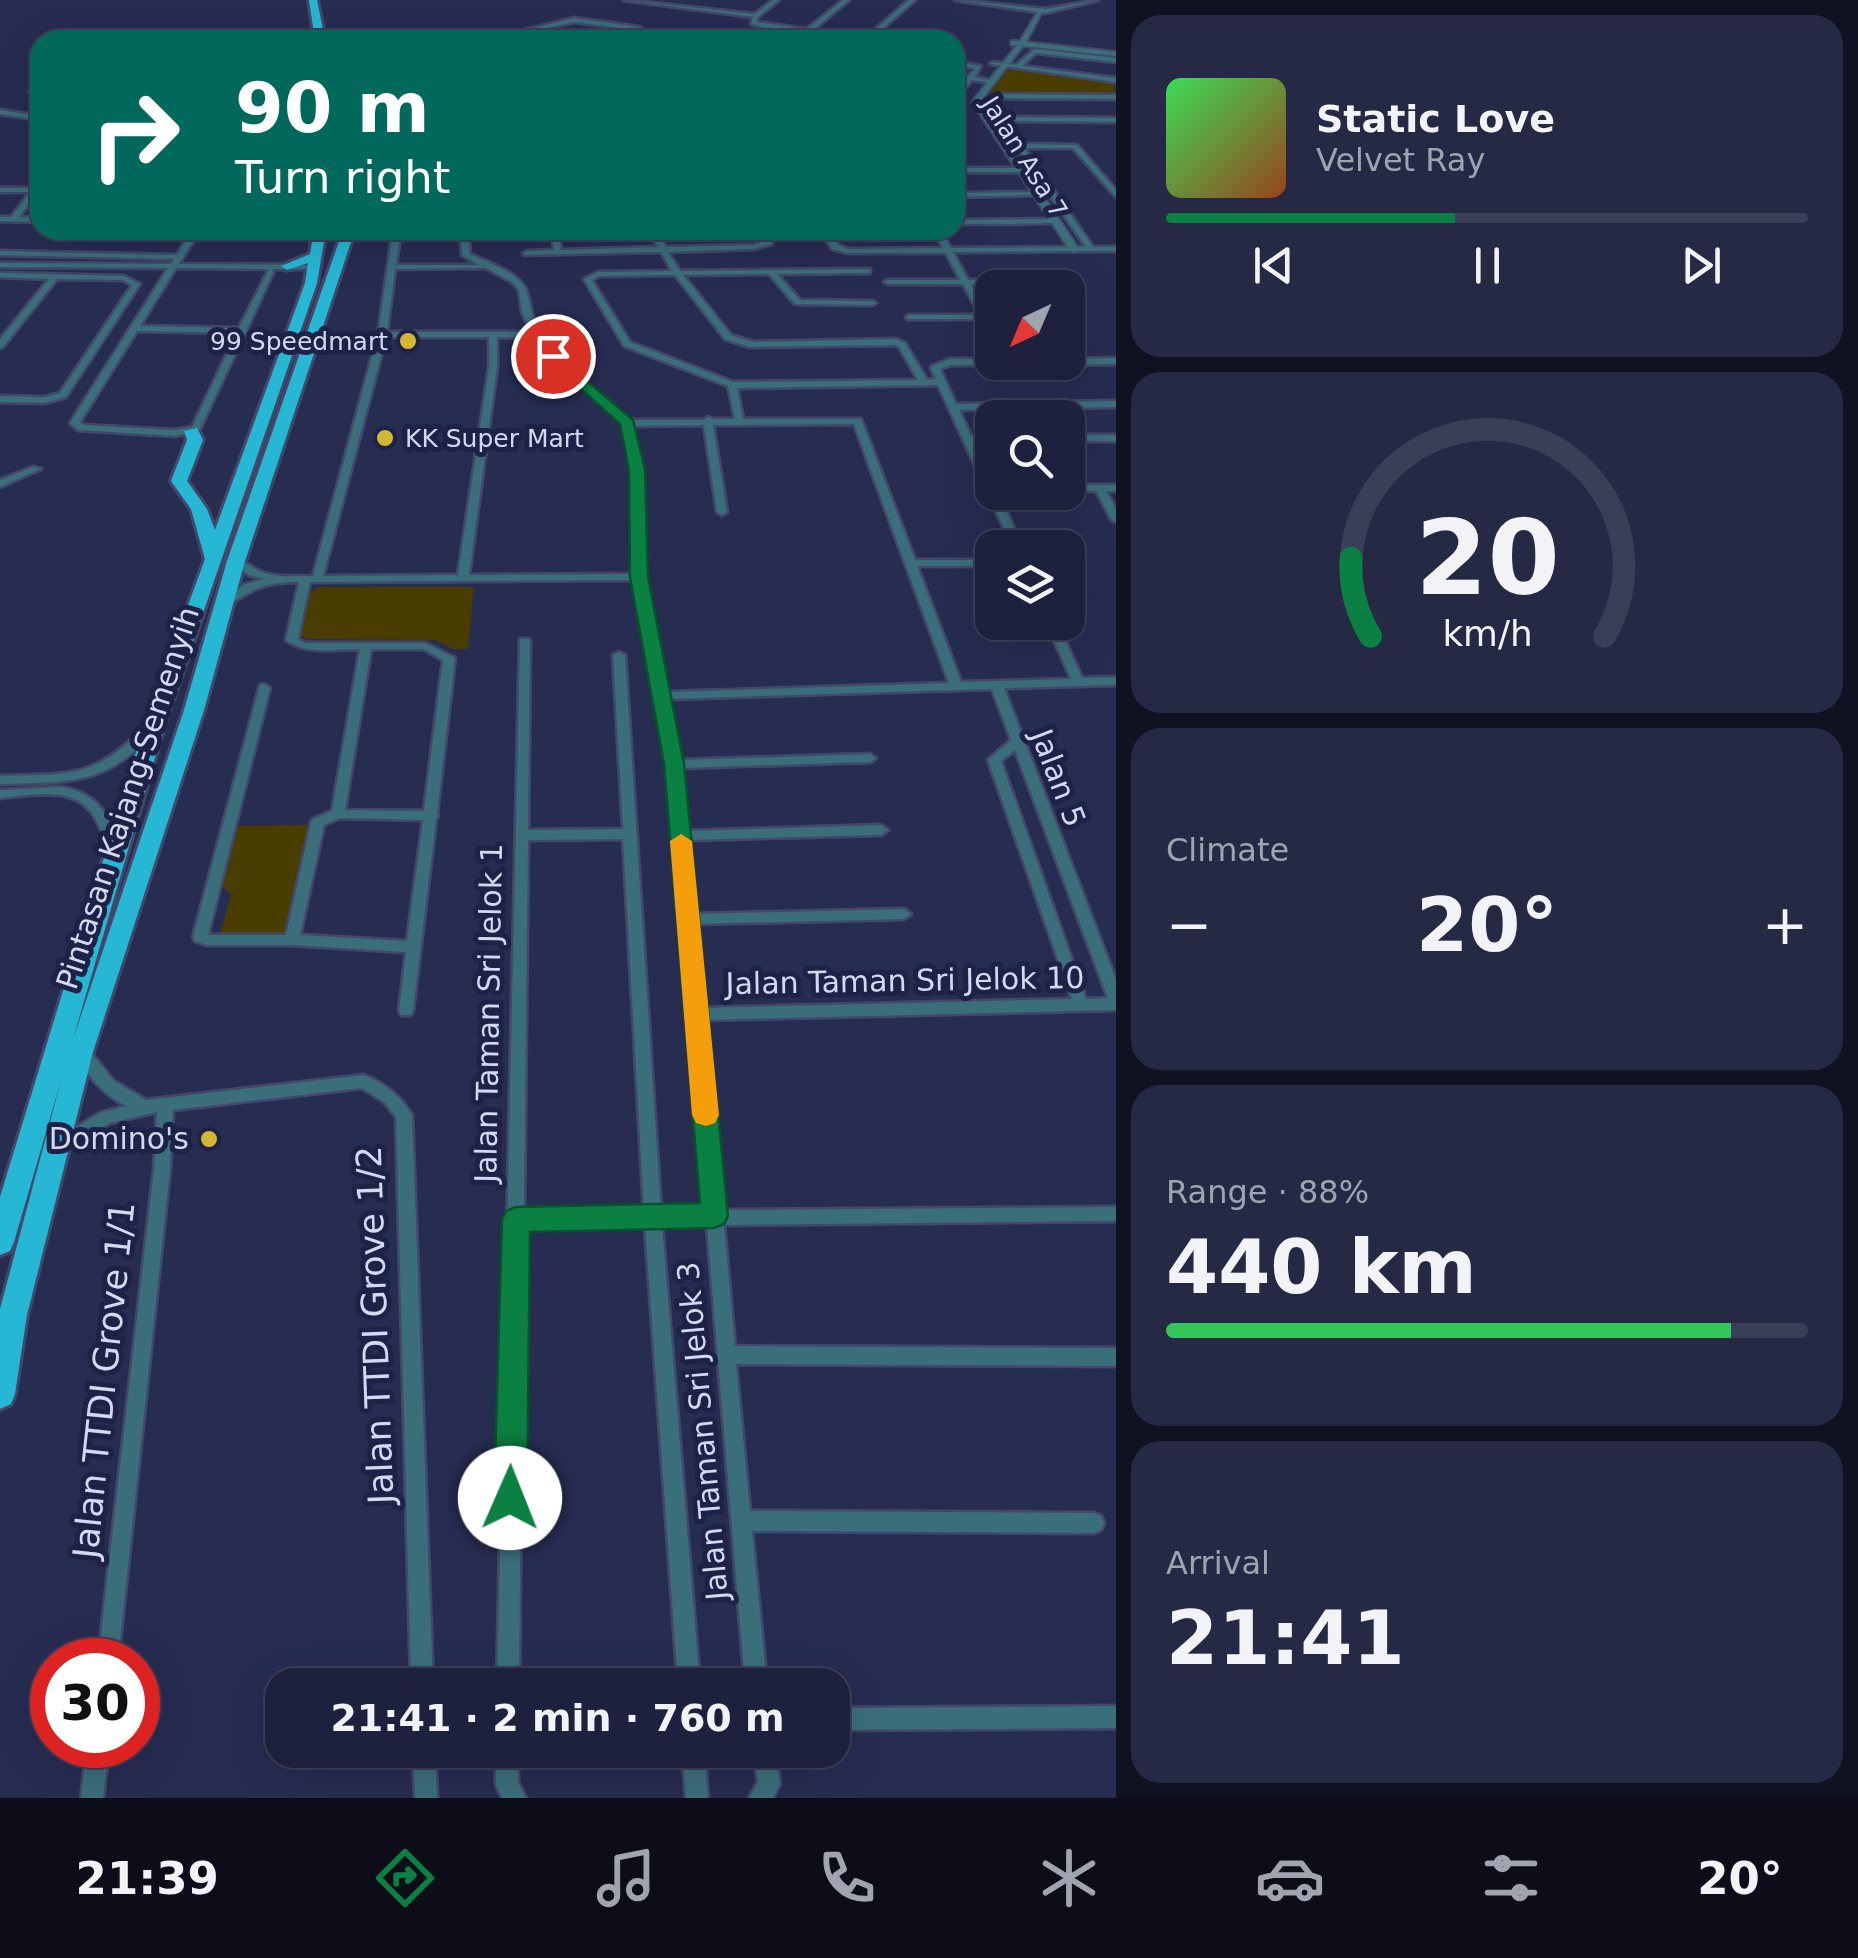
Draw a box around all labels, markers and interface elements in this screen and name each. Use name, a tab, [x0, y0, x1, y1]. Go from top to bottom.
text: 90 m	[235, 67, 430, 149]
icon: right	[70, 70, 200, 200]
street label: Jalan Asa 7	[975, 89, 1073, 223]
text: Static Love	[1316, 97, 1555, 141]
text: Velvet Ray	[1316, 141, 1485, 179]
text: Turn right	[235, 151, 450, 204]
icon: previous	[1246, 238, 1301, 293]
icon: pause	[1460, 238, 1515, 293]
icon: next	[1674, 238, 1729, 293]
north arrow	[975, 270, 1085, 380]
map controls	[975, 270, 1085, 640]
pin	[511, 314, 596, 399]
place label: 99 Speedmart	[210, 327, 388, 356]
icon: arrive	[526, 329, 581, 384]
marker: 99 Speedmart	[397, 330, 419, 352]
button: search	[975, 400, 1085, 510]
place label: KK Super Mart	[405, 424, 584, 453]
marker: KK Super Mart	[374, 427, 396, 449]
text: 20	[1415, 497, 1559, 619]
button: layers	[975, 530, 1085, 640]
street label: Pintasan Kajang-Semenyih	[49, 602, 206, 993]
text: km/h	[1442, 613, 1532, 654]
street label: Jalan 5	[1023, 722, 1093, 832]
text: Climate	[1166, 831, 1289, 869]
street label: Jalan Taman Sri Jelok 1	[468, 843, 509, 1185]
text: 20°	[1416, 881, 1558, 969]
text: −	[1166, 893, 1212, 957]
text: +	[1762, 893, 1808, 957]
street label: Jalan Taman Sri Jelok 10	[723, 960, 1085, 1001]
place label: Domino's	[49, 1121, 189, 1156]
marker: Domino's	[198, 1128, 220, 1150]
street label: Jalan TTDI Grove 1/2	[349, 1145, 401, 1507]
text: Range · 88%	[1166, 1173, 1369, 1211]
street label: Jalan TTDI Grove 1/1	[65, 1200, 143, 1562]
text: 440 km	[1166, 1223, 1477, 1311]
street label: Jalan Taman Sri Jelok 3	[670, 1260, 735, 1604]
position arrow	[458, 1446, 562, 1550]
text: Arrival	[1166, 1544, 1270, 1582]
text: 21:41	[1166, 1594, 1405, 1682]
speed limit sign: 30	[30, 1638, 160, 1768]
text: 21:41 · 2 min · 760 m	[330, 1696, 785, 1740]
icon: directions	[370, 1843, 440, 1913]
icon: music	[591, 1843, 661, 1913]
icon: phone	[812, 1843, 882, 1913]
icon: climate	[1034, 1843, 1104, 1913]
icon: car	[1255, 1843, 1325, 1913]
icon: filters	[1476, 1843, 1546, 1913]
text: 21:39	[76, 1852, 219, 1905]
text: 20°	[1697, 1852, 1782, 1905]

